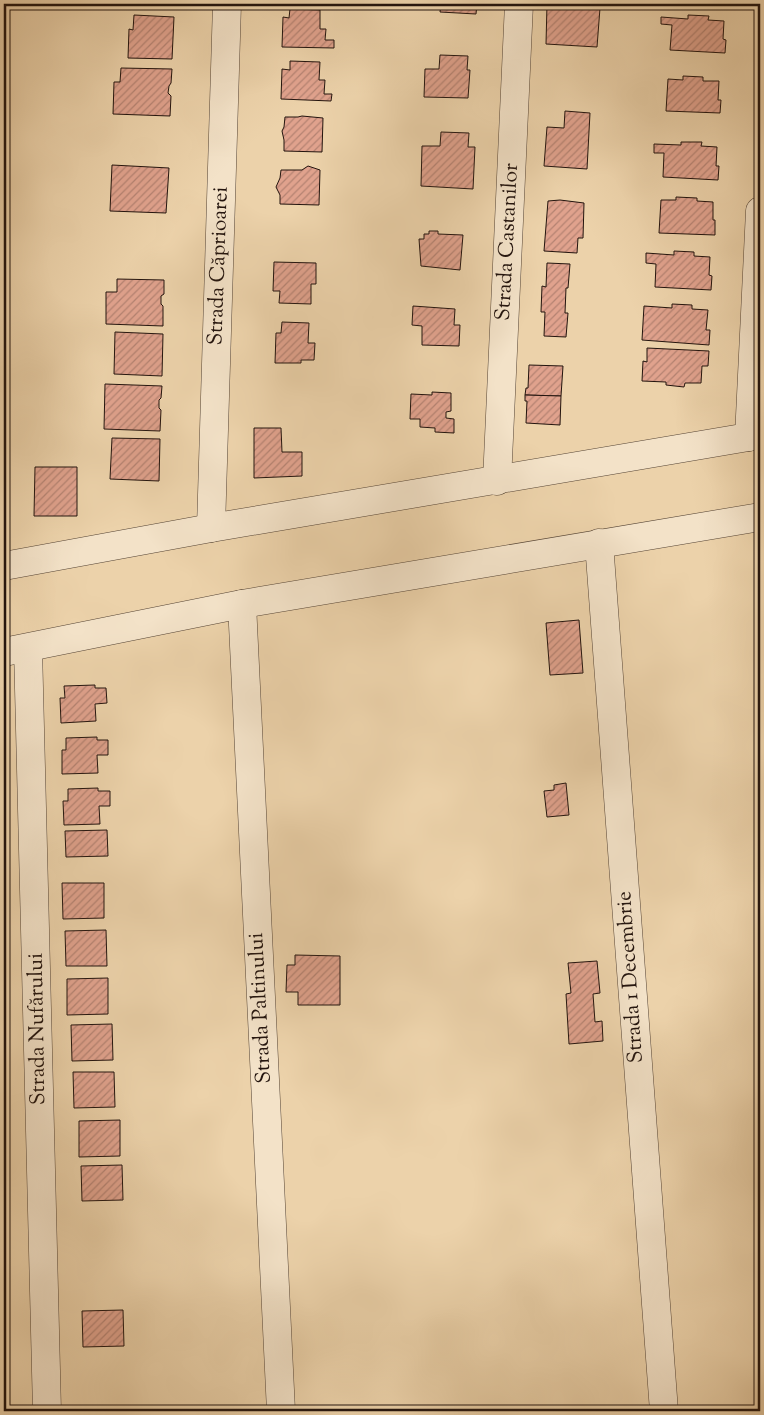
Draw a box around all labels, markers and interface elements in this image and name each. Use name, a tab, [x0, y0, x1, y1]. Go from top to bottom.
street label: Strada Castanilor	[489, 162, 527, 322]
street label: Strada Căprioarei	[201, 186, 237, 346]
street label: Strada 1 Decembrie	[610, 890, 652, 1064]
street label: Strada Paltinului	[242, 932, 280, 1084]
street label: Strada Nufărului	[22, 953, 54, 1105]

